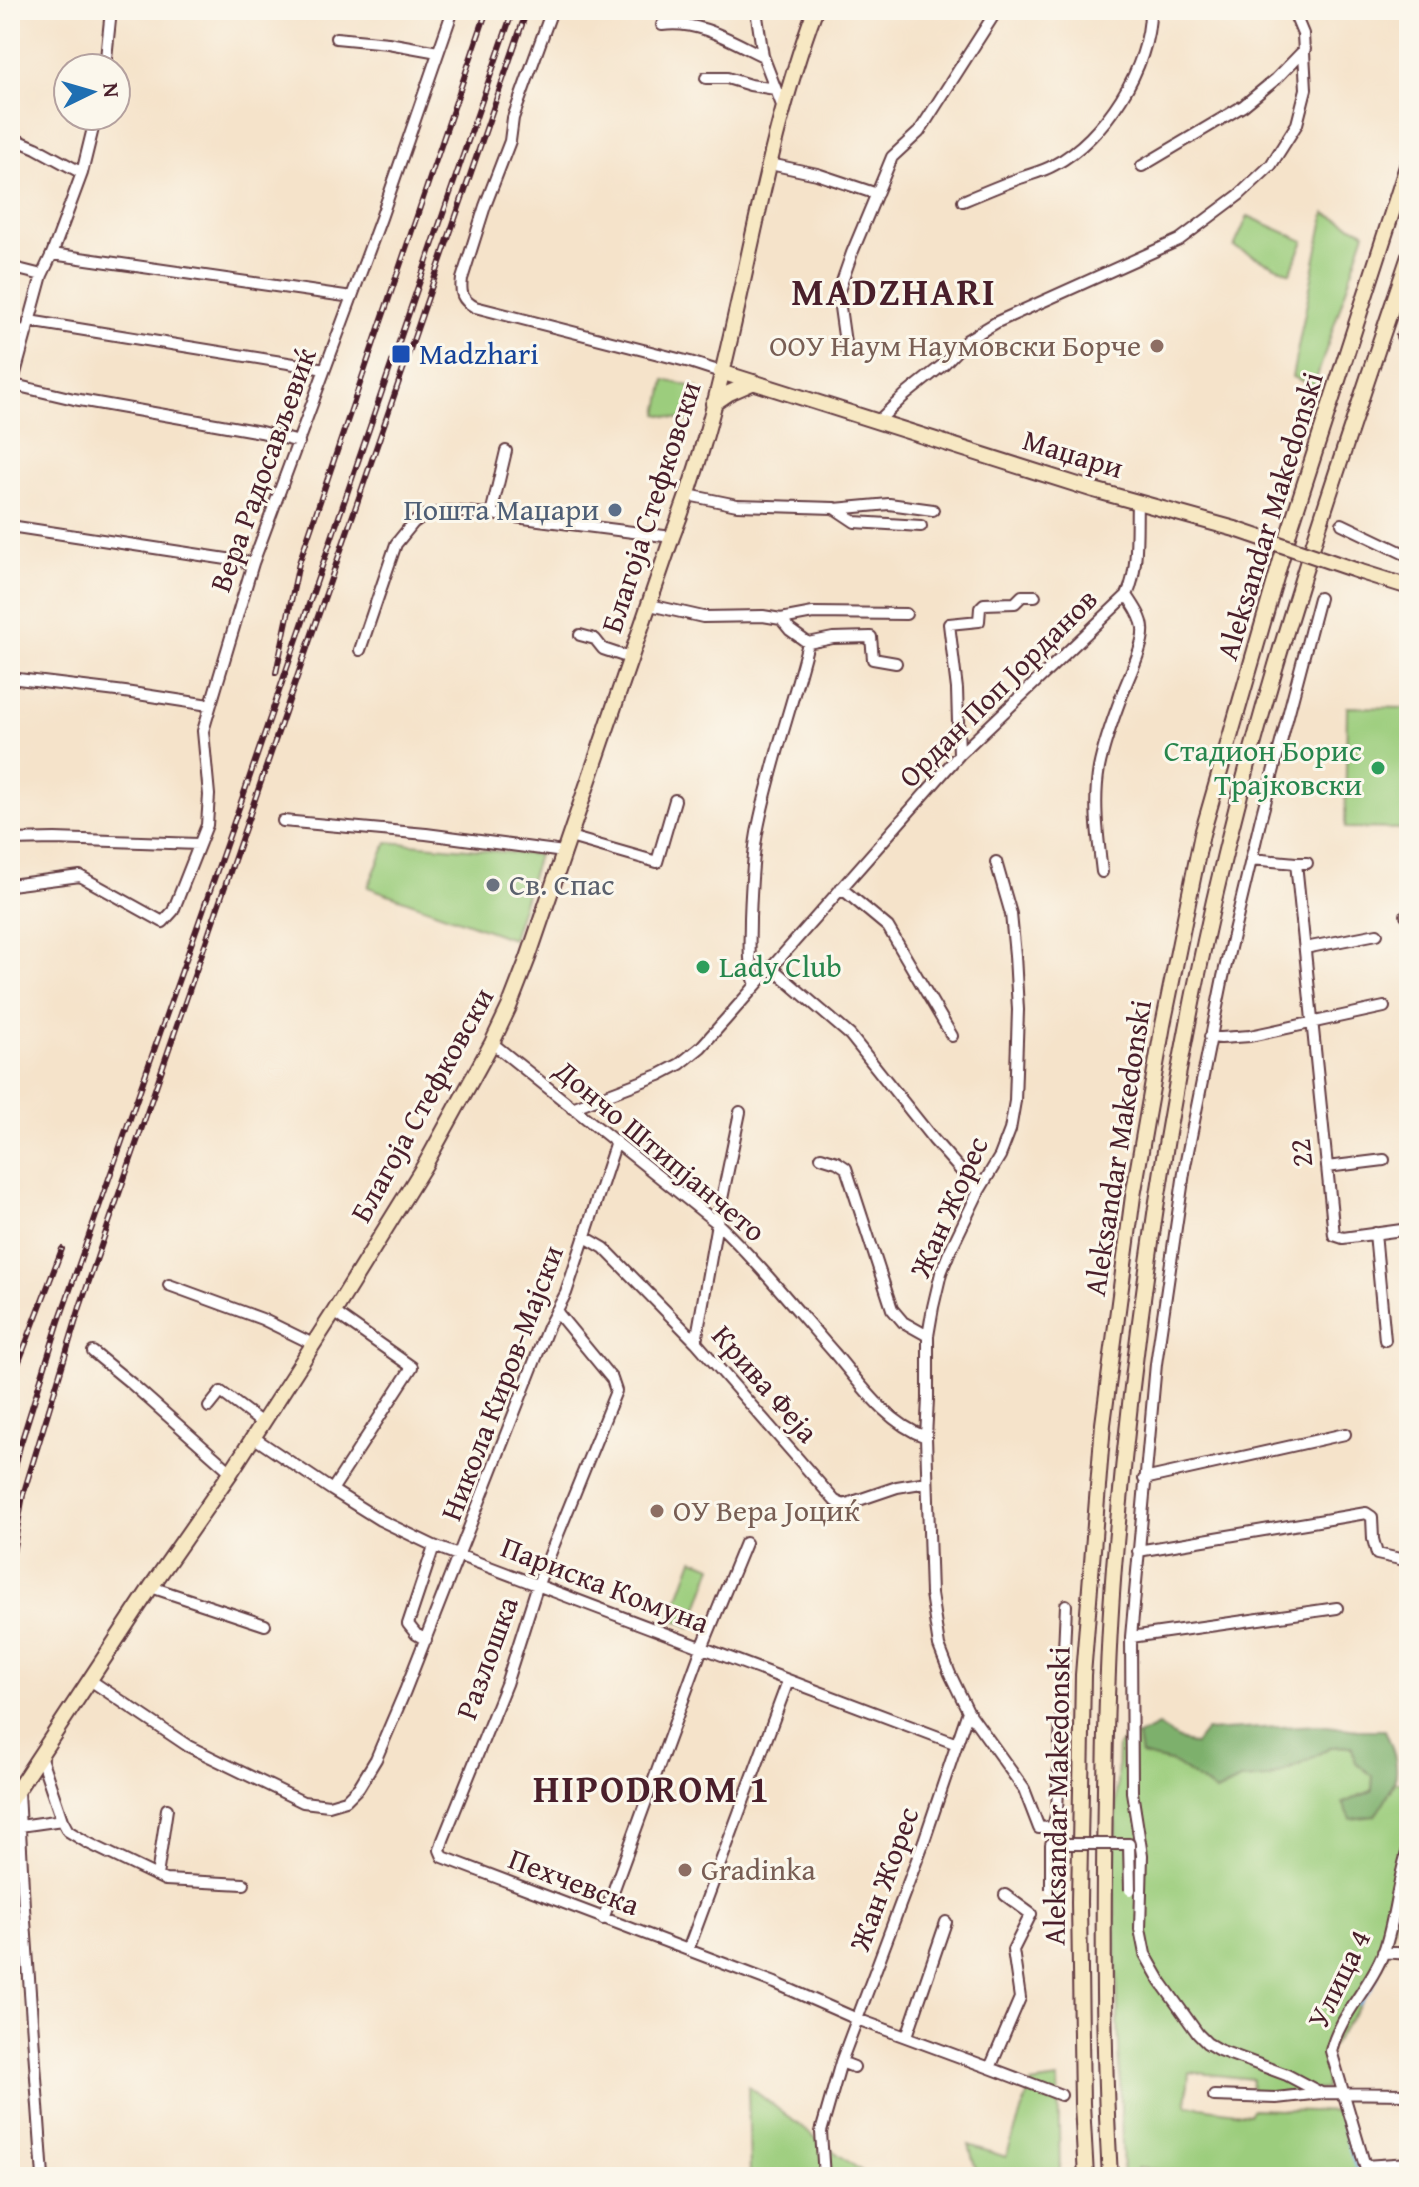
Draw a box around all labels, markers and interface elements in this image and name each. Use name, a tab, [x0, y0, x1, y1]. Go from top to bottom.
north arrow	[52, 52, 132, 132]
text: N	[95, 82, 129, 99]
district label: MADZHARI	[791, 263, 997, 319]
place label: ООУ Наум Наумовски Борче	[769, 323, 1141, 367]
place label: Madzhari	[419, 331, 539, 375]
marker: ООУ Наум Наумовски Борче	[1148, 337, 1166, 355]
street label: Вера Радосављевиќ	[197, 341, 327, 598]
marker: Madzhari	[390, 343, 412, 365]
street label: Aleksandar Makedonski	[1204, 366, 1334, 665]
street label: Благоја Стефковски	[589, 375, 712, 638]
street label: Маџари	[1018, 417, 1129, 489]
place label: Пошта Маџари	[404, 487, 599, 531]
marker: Пошта Маџари	[606, 501, 624, 519]
street label: Ордан Поп Јорданов	[888, 578, 1107, 797]
place label: Стадион Борис Трајковски	[1164, 728, 1362, 806]
marker: Стадион Борис Трајковски	[1369, 759, 1387, 777]
place label: Св. Спас	[509, 862, 615, 906]
marker: Св. Спас	[484, 876, 502, 894]
place label: Lady Club	[719, 944, 842, 988]
marker: Lady Club	[694, 958, 712, 976]
street label: Благоја Стефковски	[338, 979, 504, 1230]
street label: Aleksandar Makedonski	[1072, 997, 1162, 1299]
street label: Дончо Штипјанчето	[545, 1048, 776, 1252]
street label: Жан Жорес	[897, 1129, 999, 1285]
street label: 22	[1277, 1136, 1323, 1170]
street label: Никола Киров-Мајски	[428, 1238, 574, 1527]
street label: Крива Феја	[702, 1315, 830, 1453]
place label: ОУ Вера Јоциќ	[673, 1488, 860, 1532]
marker: ОУ Вера Јоциќ	[648, 1502, 666, 1520]
street label: Париска Комуна	[495, 1524, 716, 1644]
street label: Разлошка	[444, 1589, 529, 1725]
street label: Aleksandar Makedonski	[1031, 1646, 1081, 1946]
district label: HIPODROM 1	[533, 1760, 771, 1816]
street label: Жан Жорес	[836, 1800, 929, 1958]
street label: Пехчевска	[503, 1836, 647, 1926]
place label: Gradinka	[701, 1847, 816, 1891]
marker: Gradinka	[676, 1861, 694, 1879]
street label: Улица 4	[1295, 1922, 1381, 2035]

